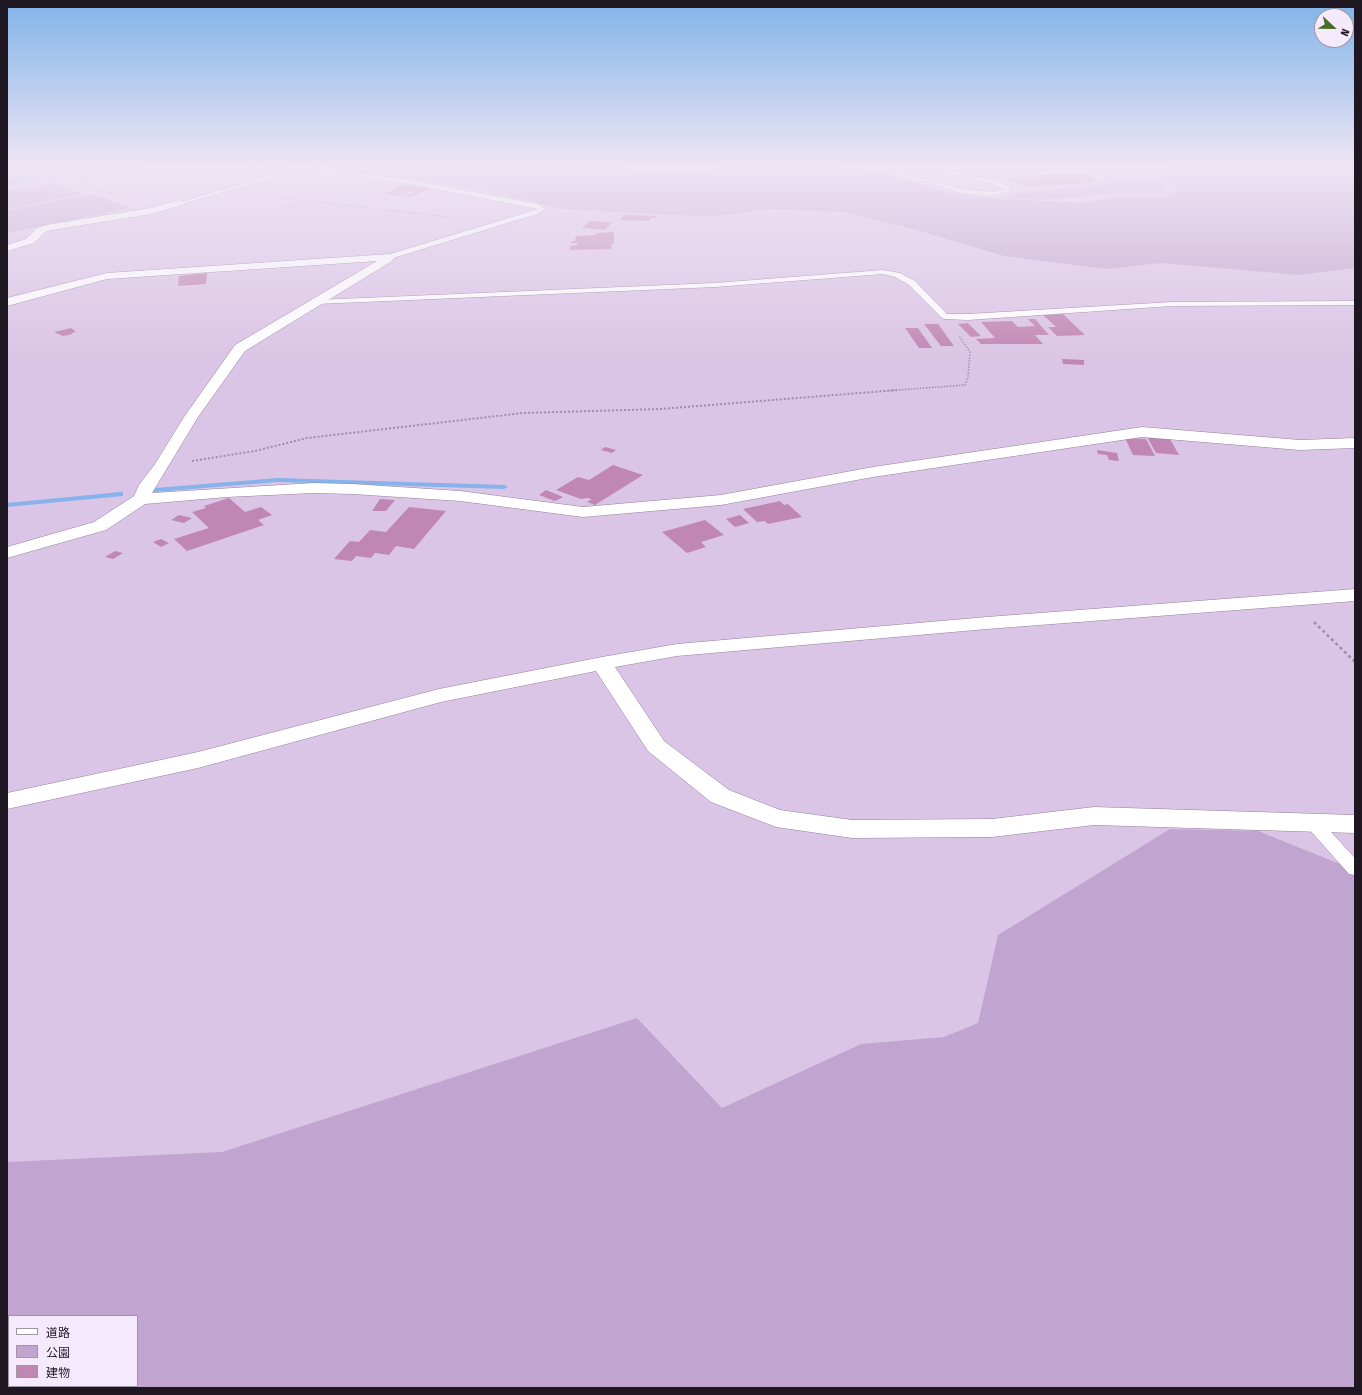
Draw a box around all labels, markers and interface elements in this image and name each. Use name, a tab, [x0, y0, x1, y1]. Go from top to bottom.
north arrow	[1314, 8, 1354, 48]
text: N	[1337, 27, 1352, 38]
legend	[8, 1315, 138, 1387]
text: 道路	[46, 1326, 70, 1340]
text: 公園	[46, 1346, 70, 1360]
text: 建物	[46, 1366, 70, 1380]

